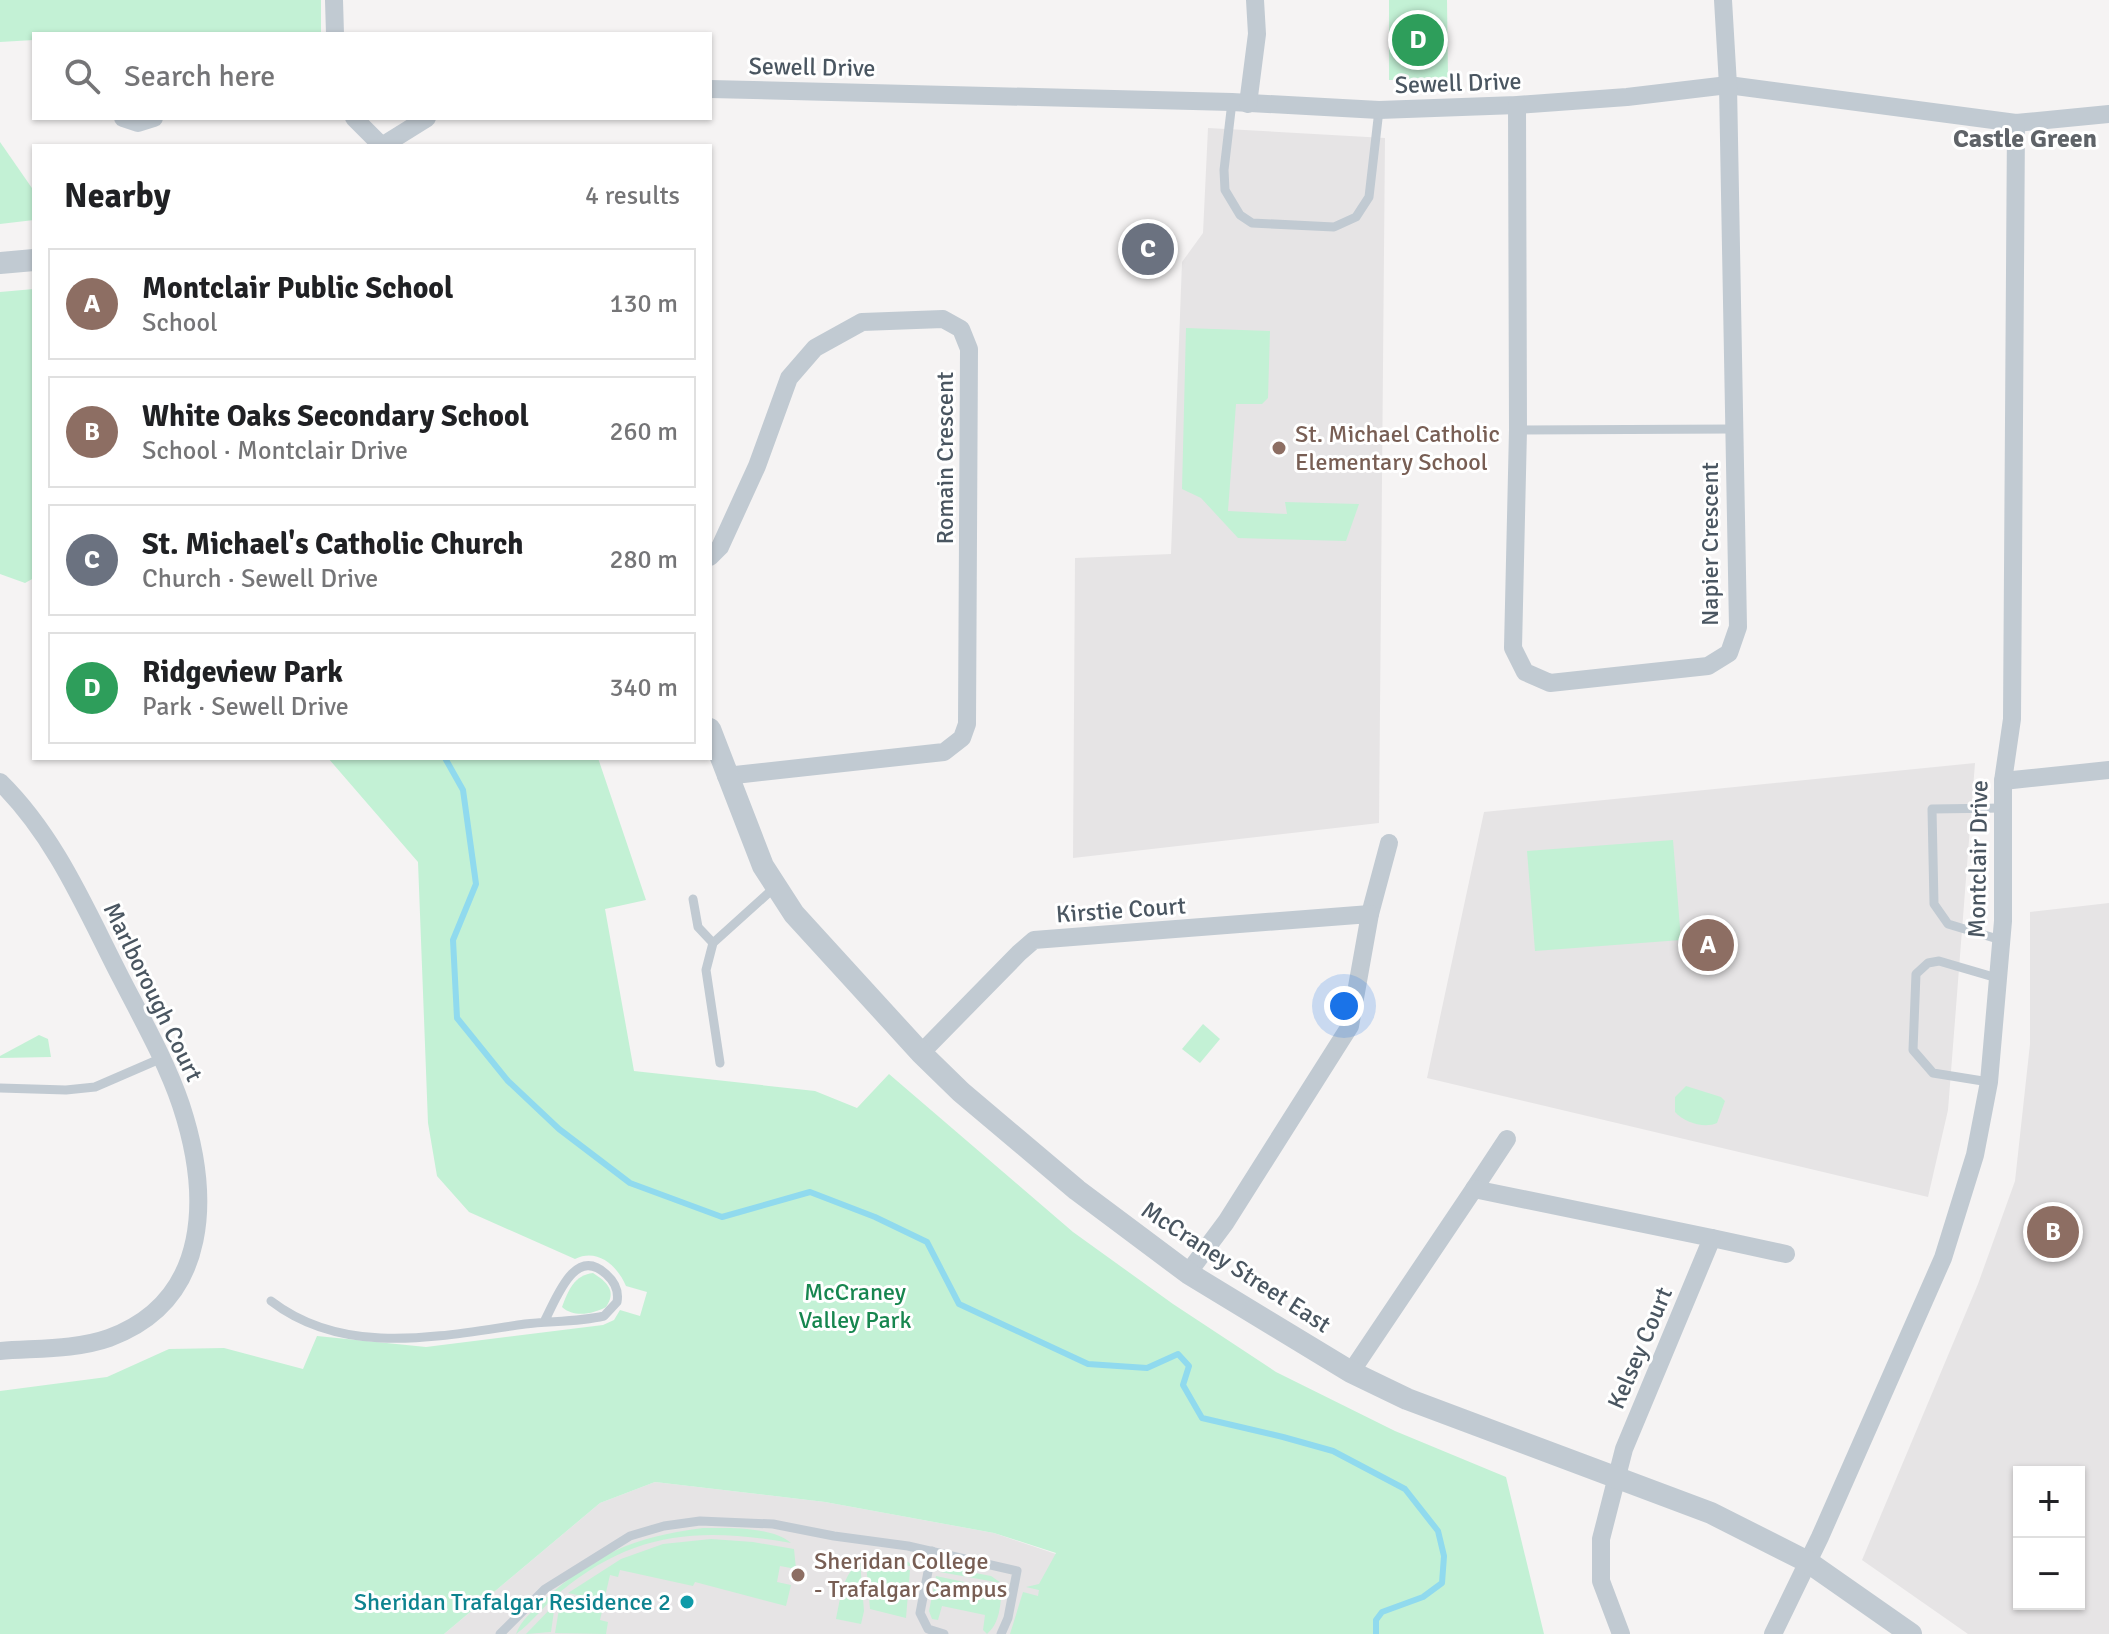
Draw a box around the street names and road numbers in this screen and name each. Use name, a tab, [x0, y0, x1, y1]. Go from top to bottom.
street label: Sewell Drive	[748, 51, 876, 83]
street label: Sewell Drive	[1394, 66, 1522, 100]
street label: Romain Crescent	[930, 372, 960, 544]
street label: Napier Crescent	[1695, 462, 1725, 626]
street label: Montclair Drive	[1962, 780, 1994, 938]
street label: Kirstie Court	[1055, 890, 1187, 930]
street label: Marlborough Court	[97, 898, 209, 1086]
street label: McCraney Street East	[1136, 1195, 1336, 1339]
street label: Kelsey Court	[1601, 1283, 1679, 1413]

